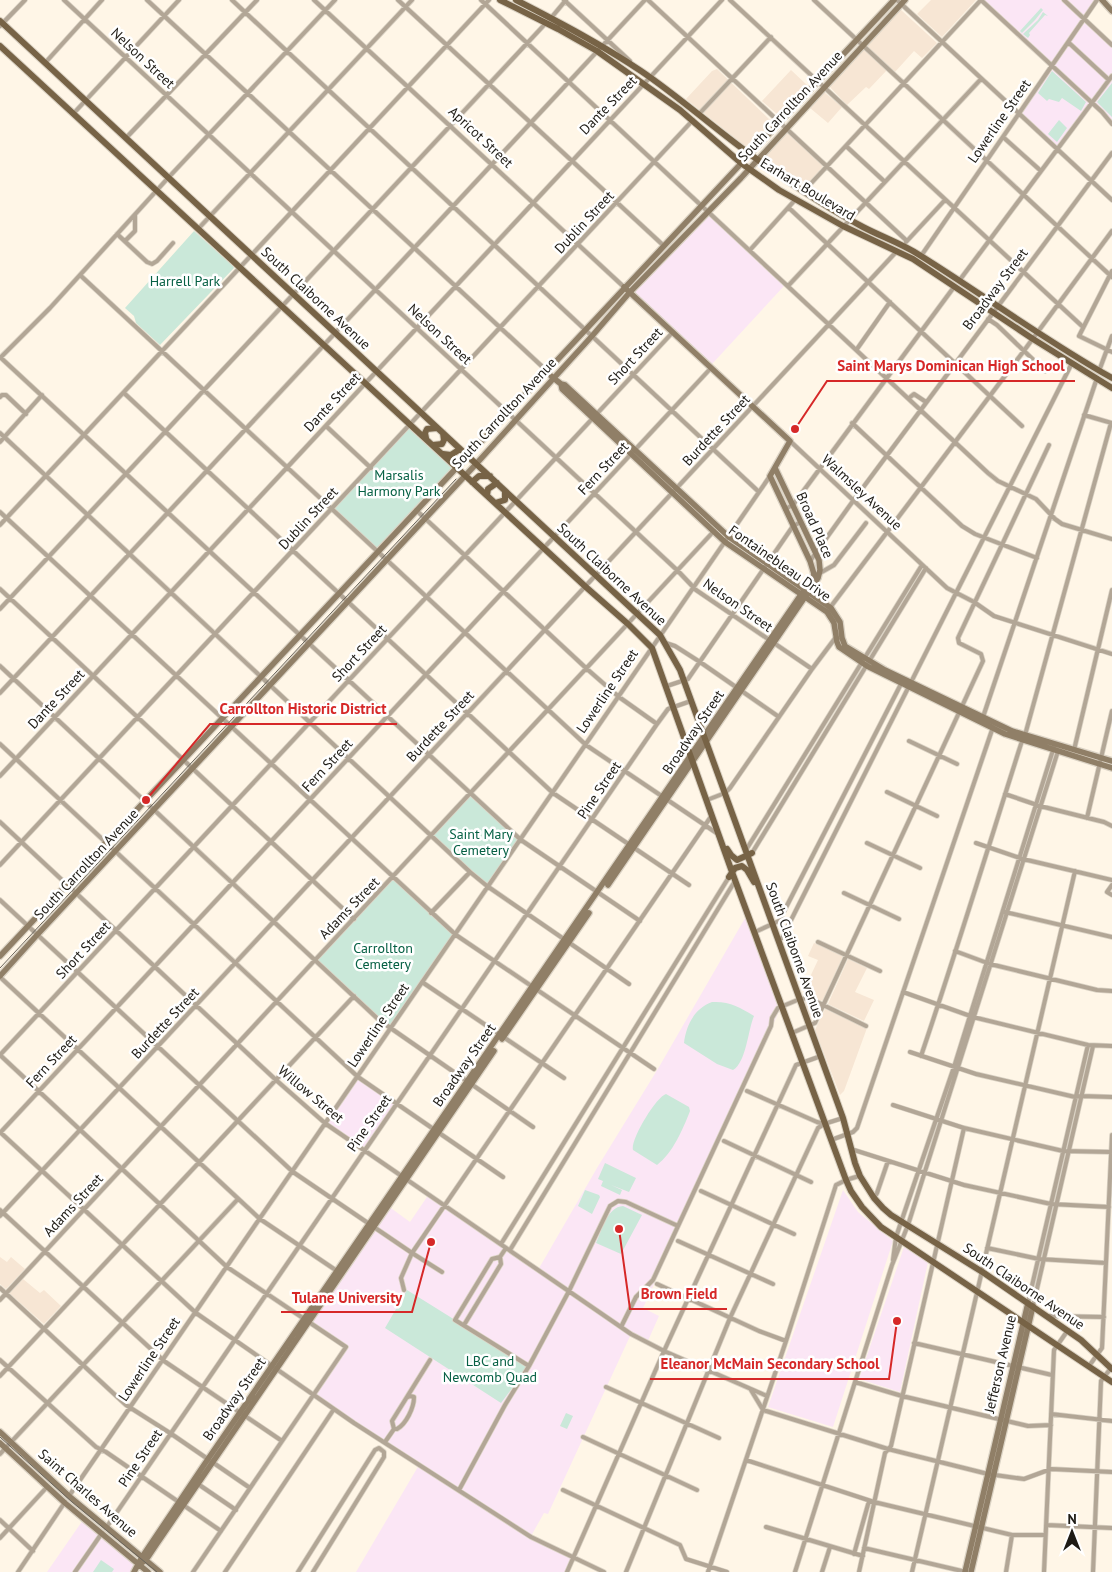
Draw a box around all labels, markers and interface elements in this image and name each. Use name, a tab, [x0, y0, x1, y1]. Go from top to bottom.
street label: Nelson Street	[107, 24, 179, 92]
street label: South Carrollton Avenue	[734, 47, 846, 165]
street label: Dante Street	[575, 72, 641, 138]
street label: Lowerline Street	[964, 76, 1035, 166]
street label: Apricot Street	[445, 102, 517, 172]
street label: Earhart Boulevard	[757, 154, 859, 224]
street label: Dublin Street	[550, 187, 618, 257]
street label: South Claiborne Avenue	[258, 243, 374, 353]
street label: Broadway Street	[958, 244, 1032, 333]
park label: Harrell Park	[150, 272, 221, 290]
street label: Nelson Street	[404, 300, 476, 368]
street label: Short Street	[604, 323, 666, 388]
callout: Saint Marys Dominican High School	[827, 351, 1075, 381]
street label: South Carrollton Avenue	[448, 354, 560, 472]
text: Saint Marys Dominican High School	[837, 356, 1065, 375]
street label: Dante Street	[300, 368, 364, 436]
street label: Burdette Street	[678, 390, 754, 469]
street label: Fern Street	[574, 437, 632, 498]
street label: Walmsley Avenue	[818, 450, 906, 534]
park label: Marsalis Harmony Park	[357, 466, 441, 500]
street label: Dublin Street	[274, 483, 342, 553]
street label: Broad Place	[792, 489, 838, 561]
street label: South Claiborne Avenue	[554, 519, 670, 629]
street label: Fontainebleau Drive	[725, 521, 835, 605]
street label: Nelson Street	[700, 574, 777, 636]
street label: Short Street	[328, 620, 390, 685]
street label: Lowerline Street	[572, 645, 642, 737]
street label: Dante Street	[24, 665, 88, 733]
street label: Burdette Street	[402, 686, 478, 765]
street label: Broadway Street	[658, 686, 728, 778]
callout: Carrollton Historic District	[210, 694, 397, 724]
text: Carrollton Historic District	[219, 699, 387, 718]
street label: Fern Street	[298, 734, 356, 795]
street label: Pine Street	[573, 757, 625, 822]
street label: South Carrollton Avenue	[30, 805, 142, 923]
park label: Saint Mary Cemetery	[449, 825, 513, 859]
street label: Adams Street	[315, 873, 383, 943]
street label: South Claiborne Avenue	[762, 880, 828, 1020]
street label: Short Street	[52, 917, 114, 982]
park label: Carrollton Cemetery	[353, 939, 413, 973]
street label: Lowerline Street	[343, 979, 413, 1071]
street label: Burdette Street	[127, 983, 203, 1062]
street label: Broadway Street	[429, 1020, 500, 1110]
street label: Fern Street	[22, 1030, 80, 1091]
street label: Willow Street	[274, 1061, 348, 1127]
street label: Pine Street	[343, 1091, 395, 1155]
street label: Adams Street	[39, 1170, 107, 1240]
street label: South Claiborne Avenue	[960, 1239, 1088, 1333]
callout: Brown Field	[630, 1279, 727, 1309]
callout: Tulane University	[281, 1282, 412, 1312]
text: Brown Field	[641, 1284, 717, 1303]
text: Tulane University	[292, 1288, 403, 1307]
street label: Lowerline Street	[114, 1313, 184, 1405]
street label: Jefferson Avenue	[980, 1313, 1020, 1416]
callout: Eleanor McMain Secondary School	[650, 1349, 889, 1379]
park label: LBC and Newcomb Quad	[443, 1352, 537, 1386]
street label: Broadway Street	[199, 1354, 270, 1444]
text: Eleanor McMain Secondary School	[661, 1354, 880, 1373]
street label: Pine Street	[114, 1425, 166, 1490]
street label: Saint Charles Avenue	[35, 1445, 141, 1541]
north arrow	[1047, 1507, 1097, 1557]
text: N	[1067, 1510, 1077, 1528]

